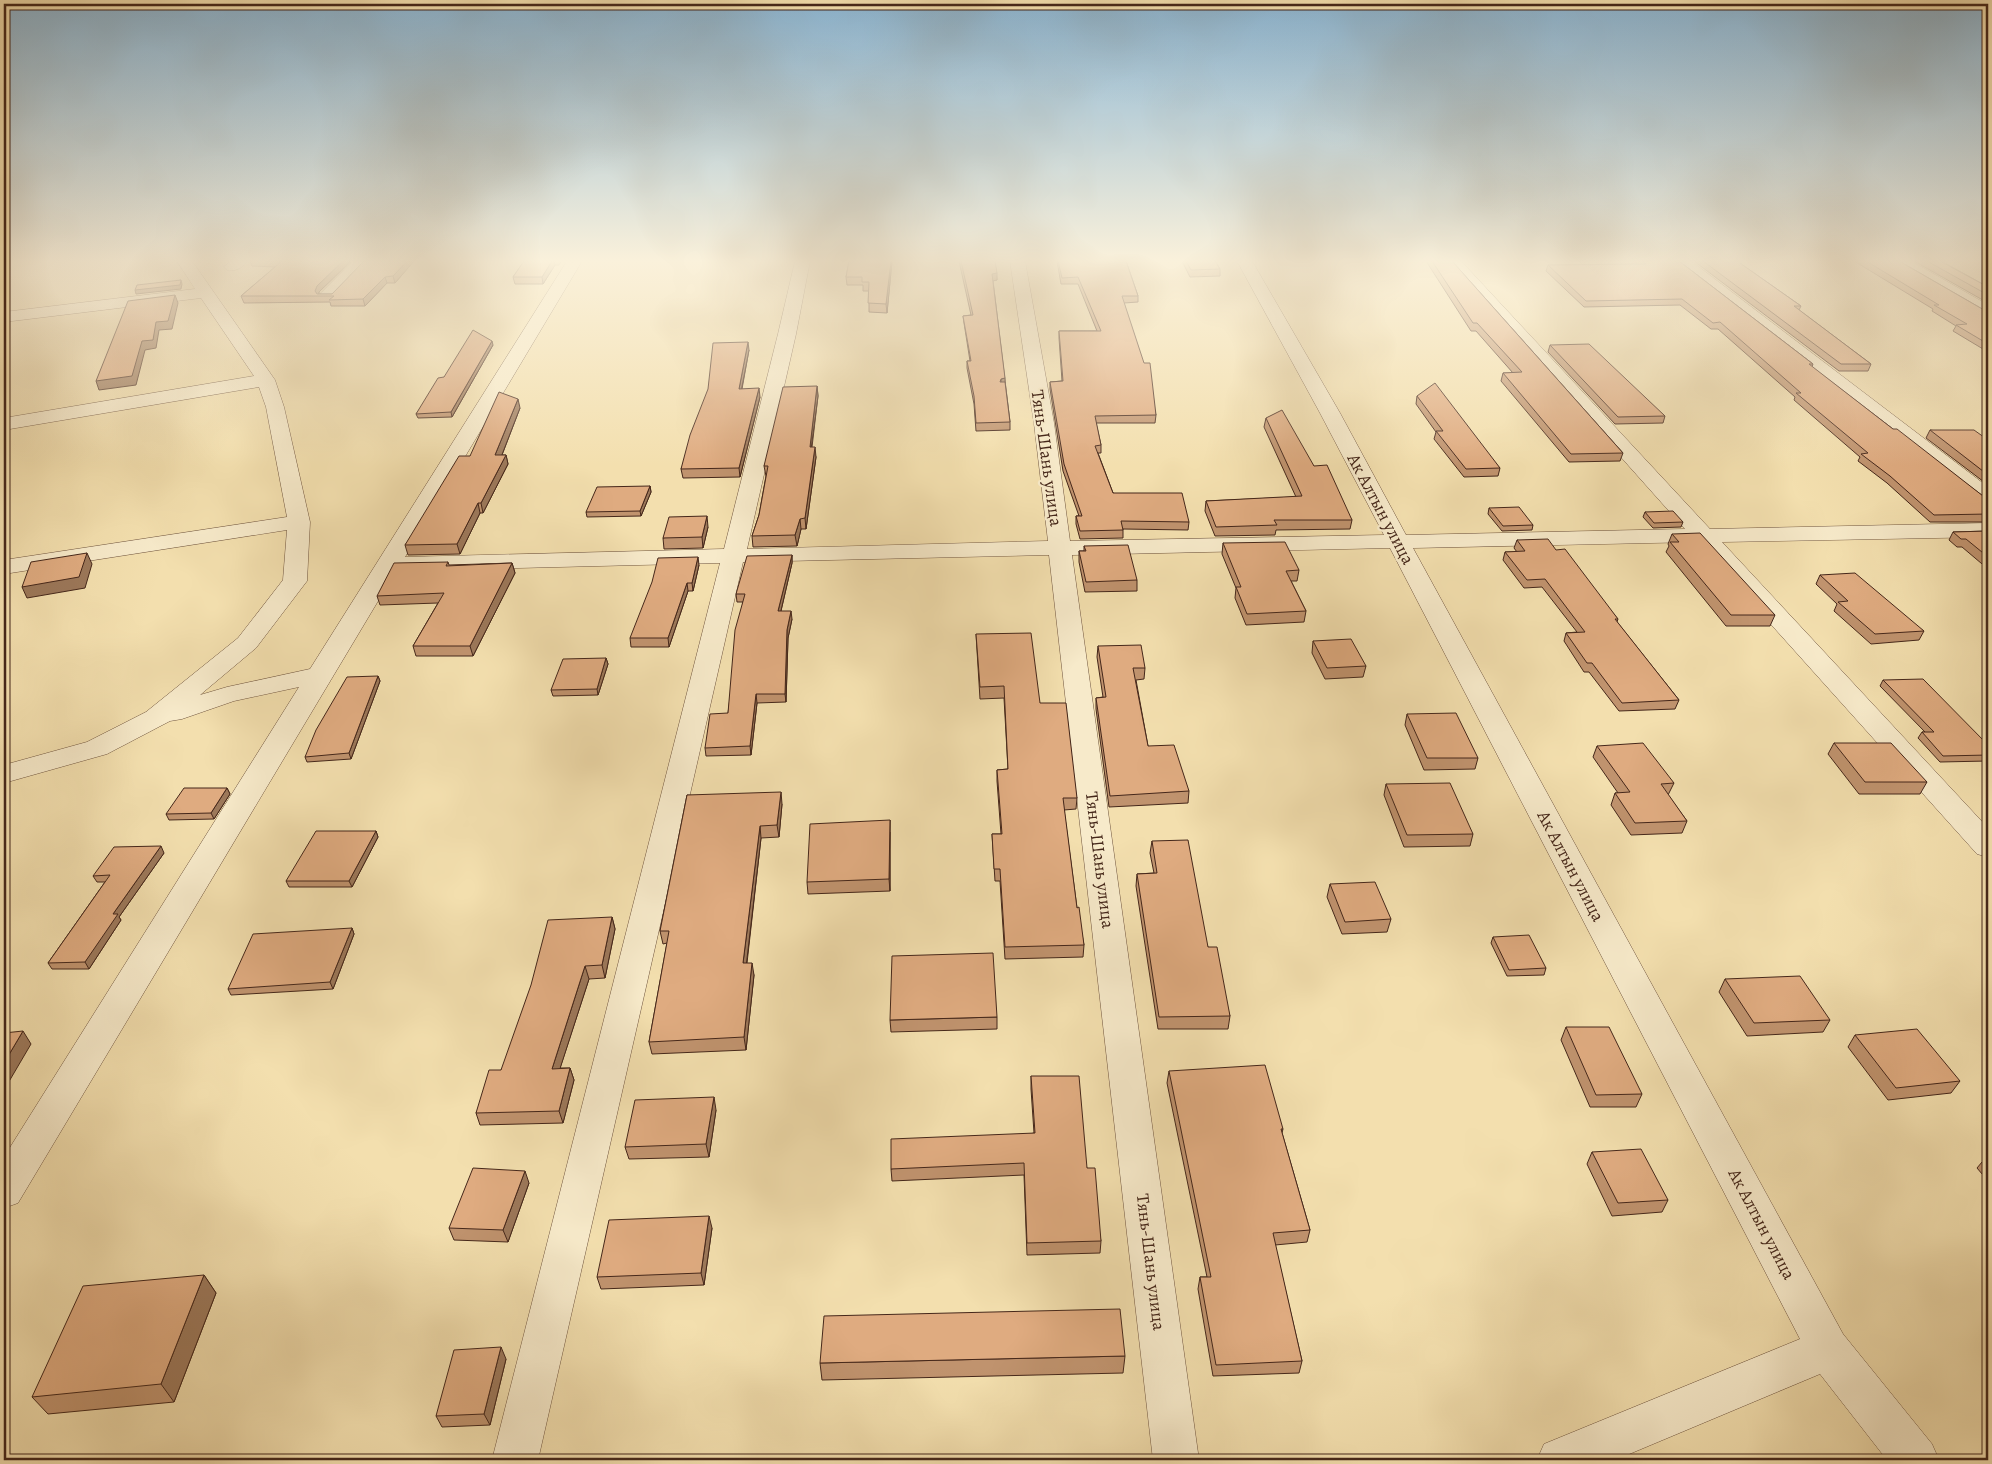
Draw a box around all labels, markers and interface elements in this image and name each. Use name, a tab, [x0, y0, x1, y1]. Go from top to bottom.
street label: Тянь-Шань улица	[1026, 388, 1069, 528]
street label: Ак Алтын улица	[1341, 448, 1421, 569]
street label: Тянь-Шань улица	[1080, 790, 1120, 930]
street label: Ак Алтын улица	[1531, 805, 1611, 926]
street label: Ак Алтын улица	[1722, 1163, 1802, 1284]
street label: Тянь-Шань улица	[1131, 1192, 1171, 1332]

